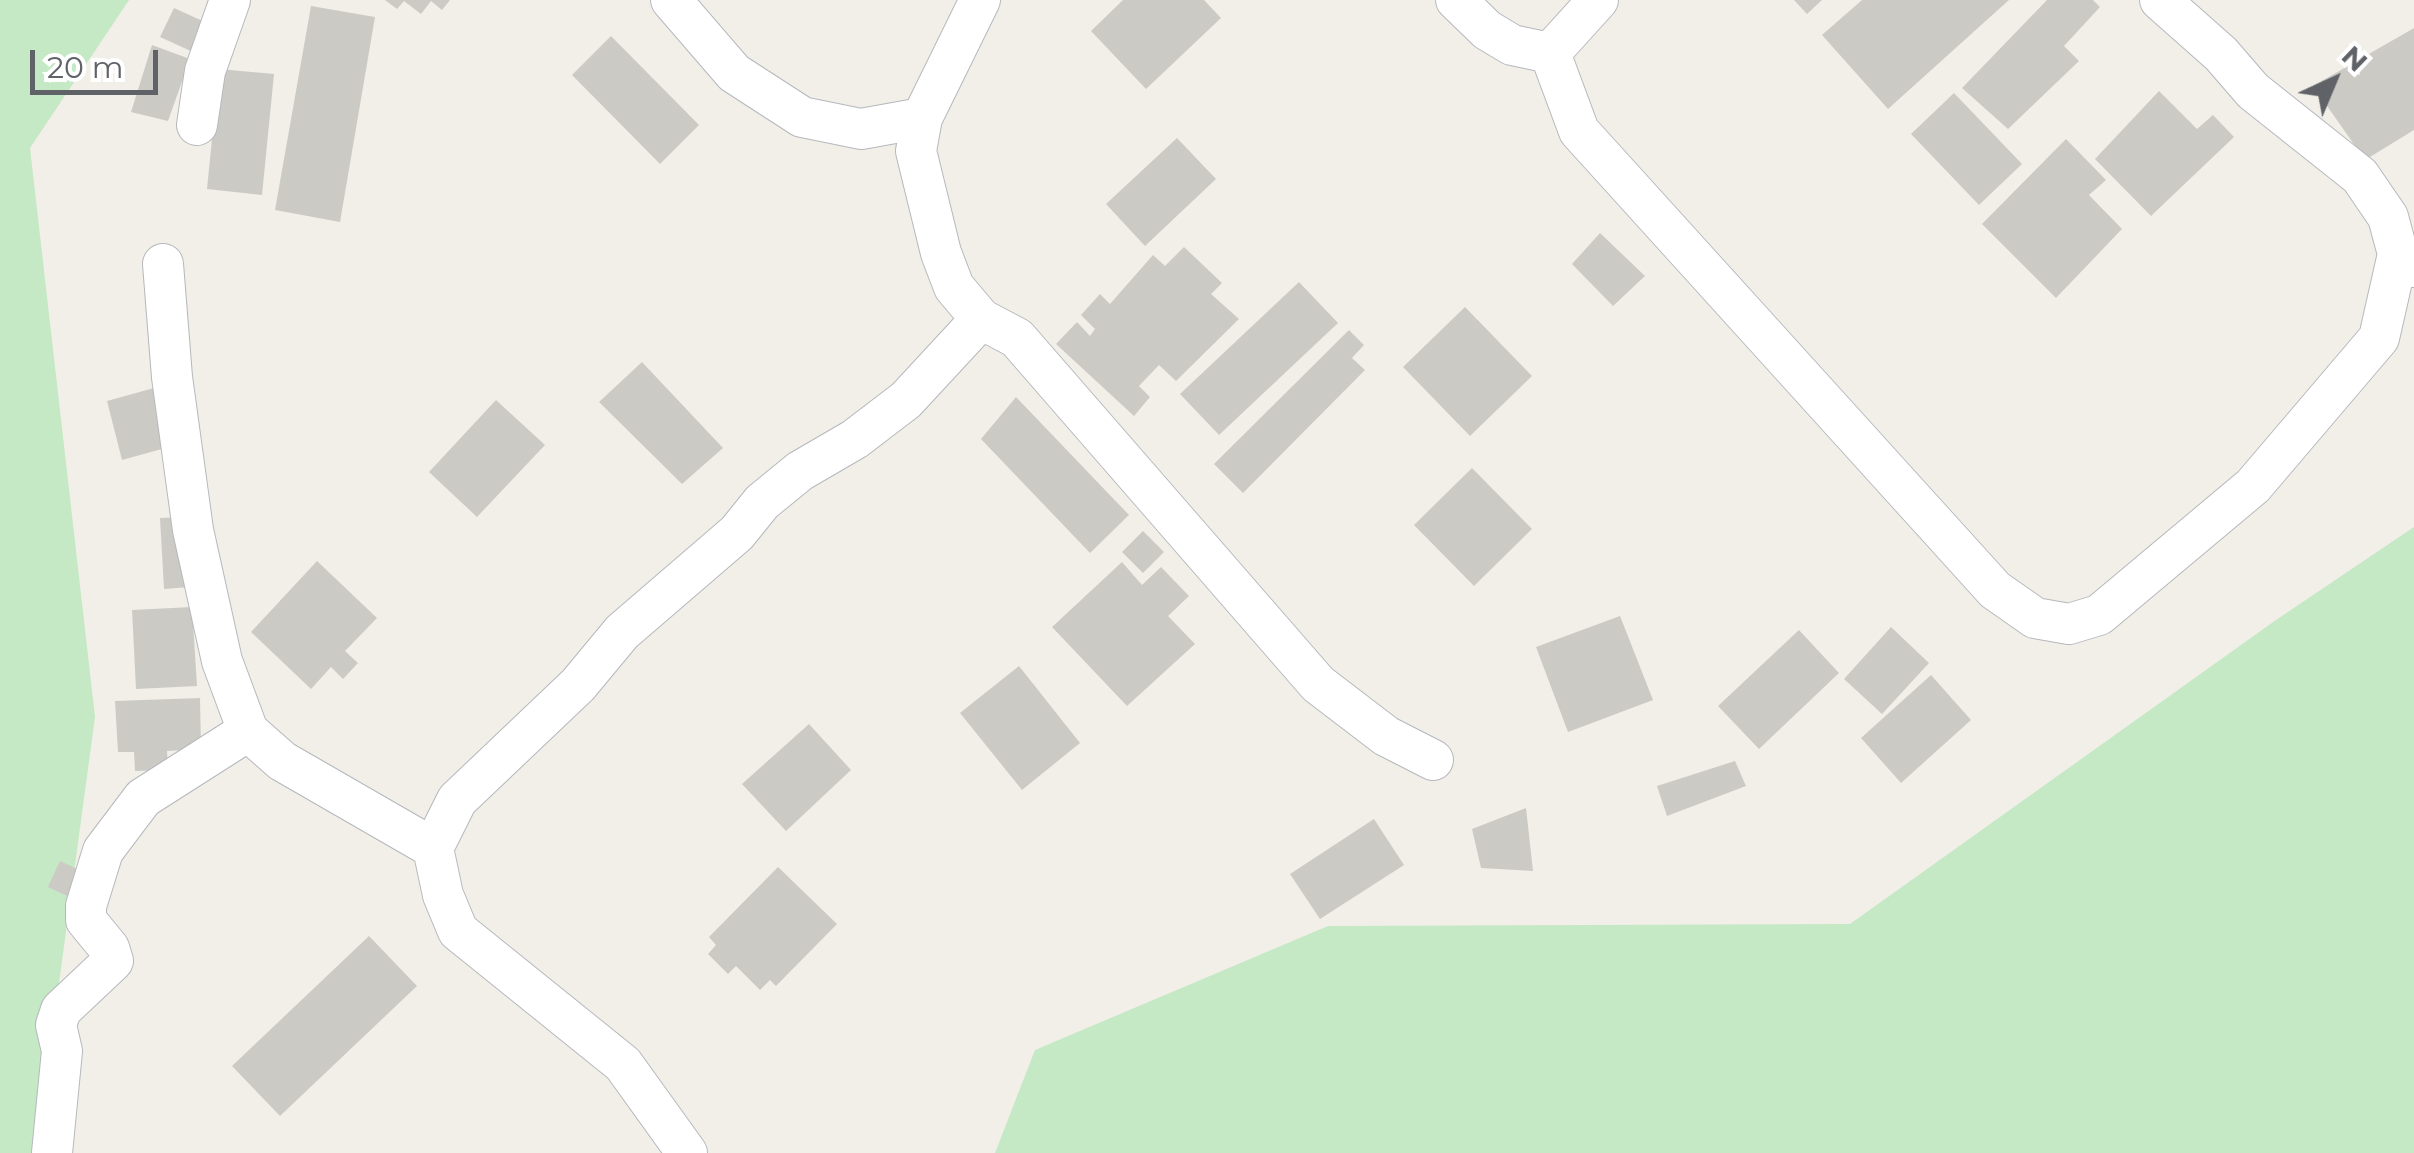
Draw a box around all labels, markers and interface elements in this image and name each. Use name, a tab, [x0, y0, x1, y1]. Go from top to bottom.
scale bar	[35, 30, 162, 92]
north arrow	[2284, 30, 2384, 130]
text: N	[2335, 38, 2375, 79]
text: 20 m	[47, 49, 124, 86]

